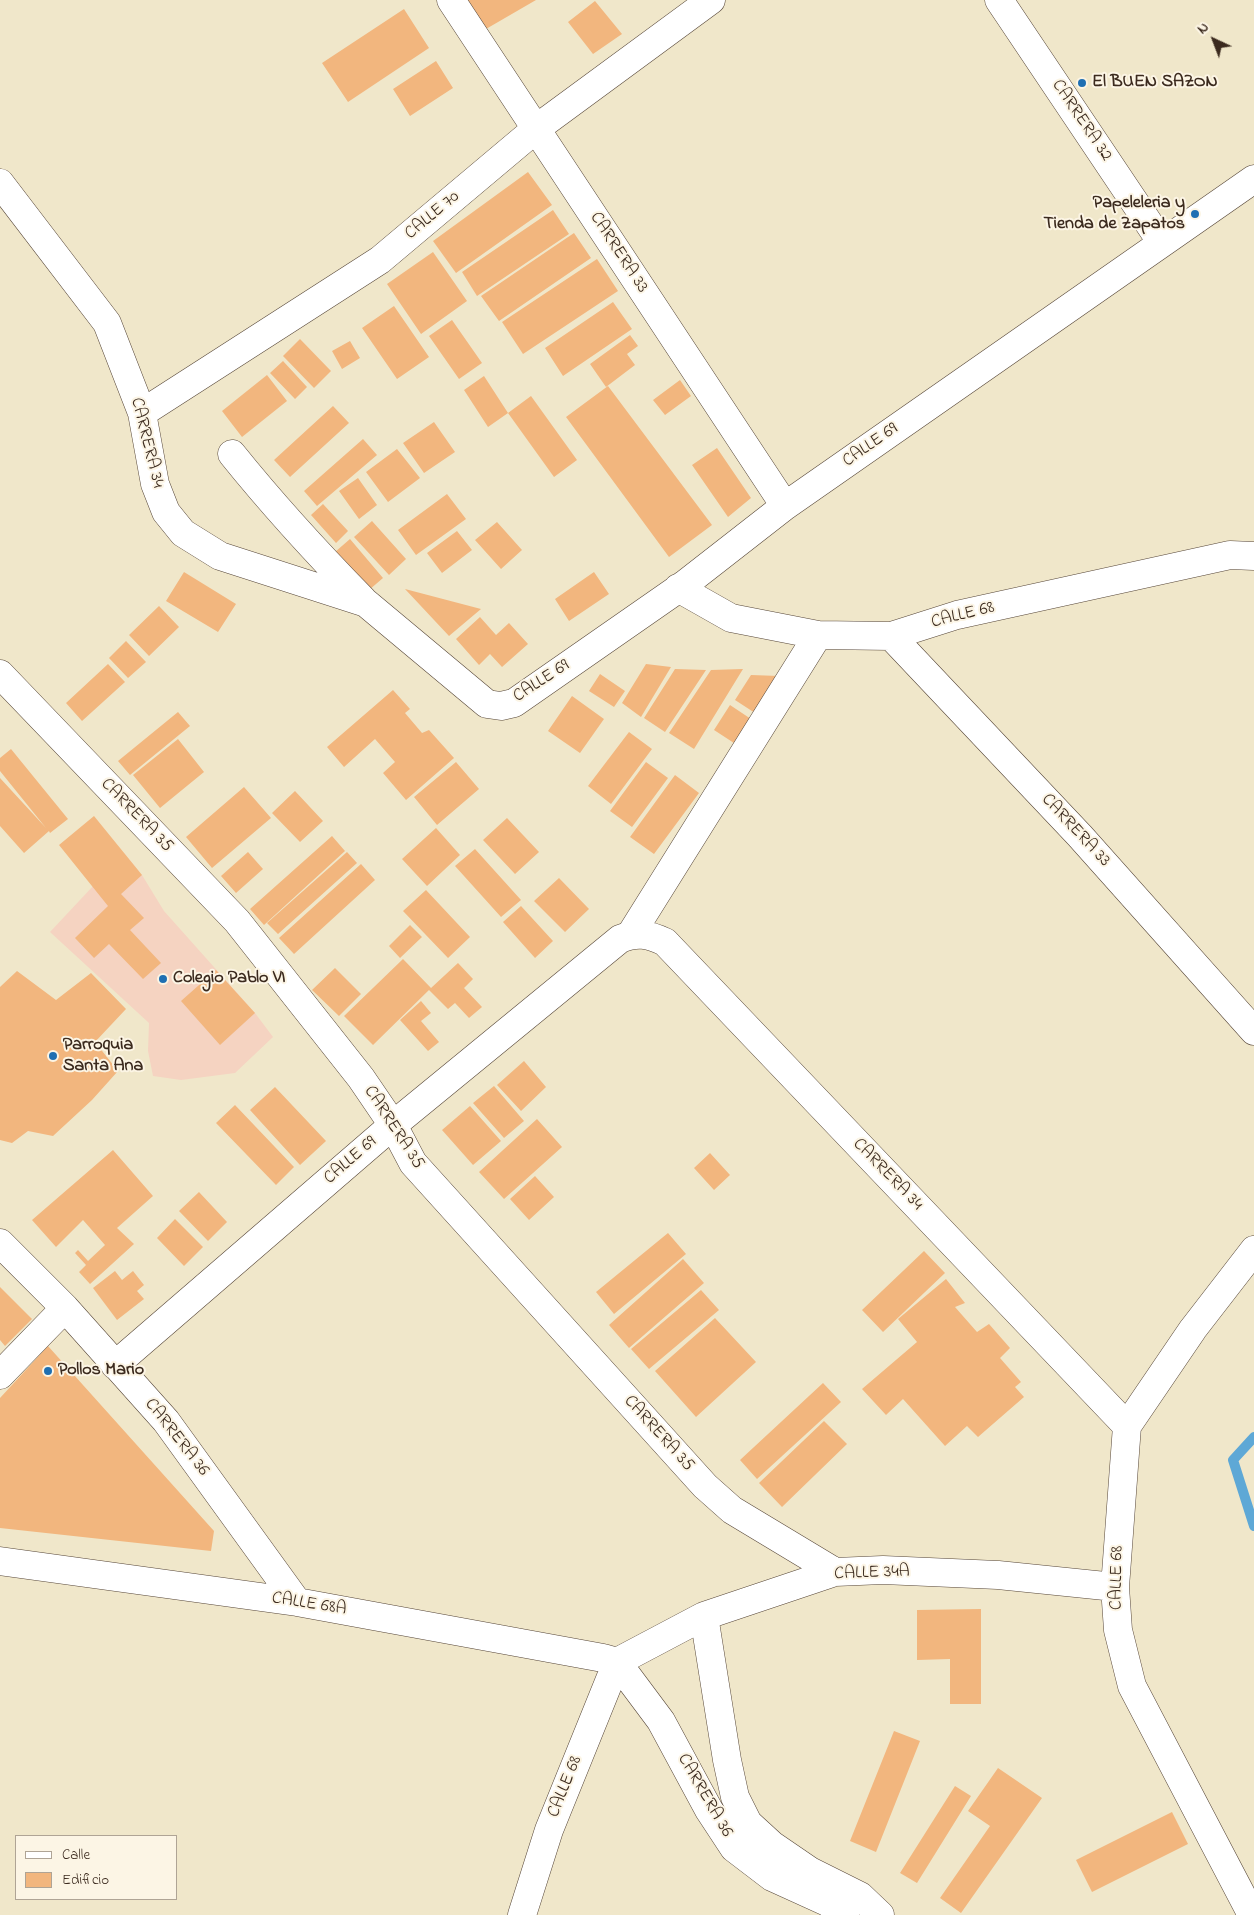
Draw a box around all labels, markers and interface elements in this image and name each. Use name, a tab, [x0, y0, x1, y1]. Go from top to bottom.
north arrow	[1189, 15, 1239, 65]
text: N	[1193, 18, 1214, 40]
place label: El BUEN SAZON	[1092, 72, 1218, 94]
street label: CARRERA 32	[1046, 76, 1116, 166]
marker: El BUEN SAZON	[1076, 77, 1088, 89]
street label: CALLE 70	[401, 187, 465, 245]
place label: Papeleleria y Tienda de Zapatos	[1043, 193, 1185, 235]
street label: CARRERA 33	[584, 208, 652, 298]
marker: Papeleleria y Tienda de Zapatos	[1189, 208, 1201, 220]
street label: CARRERA 34	[124, 396, 168, 490]
street label: CALLE 69	[839, 419, 903, 473]
street label: CALLE 68	[929, 598, 997, 634]
street label: CALLE 69	[510, 656, 574, 708]
street label: CARRERA 35	[95, 774, 177, 858]
street label: CARRERA 33	[1036, 790, 1114, 872]
place label: Colegio Pablo VI	[173, 968, 286, 990]
marker: Colegio Pablo VI	[157, 973, 169, 985]
place label: Parroquia Santa Ana	[63, 1035, 143, 1078]
marker: Parroquia Santa Ana	[47, 1050, 59, 1062]
street label: CARRERA 35	[358, 1082, 428, 1174]
street label: CALLE 69	[320, 1132, 382, 1190]
street label: CARRERA 34	[847, 1134, 927, 1216]
place label: Pollos Mario	[58, 1360, 144, 1382]
marker: Pollos Mario	[42, 1365, 54, 1377]
street label: CARRERA 35	[618, 1391, 698, 1477]
street label: CARRERA 36	[139, 1395, 213, 1481]
street label: CALLE 68	[1107, 1546, 1129, 1610]
street label: CALLE 34A	[834, 1562, 910, 1586]
street label: CALLE 68A	[270, 1588, 348, 1622]
street label: CARRERA 36	[671, 1750, 737, 1842]
street label: CALLE 68	[544, 1753, 588, 1821]
legend	[15, 1835, 178, 1900]
text: Calle	[62, 1844, 90, 1866]
text: Edificio	[62, 1869, 109, 1891]

